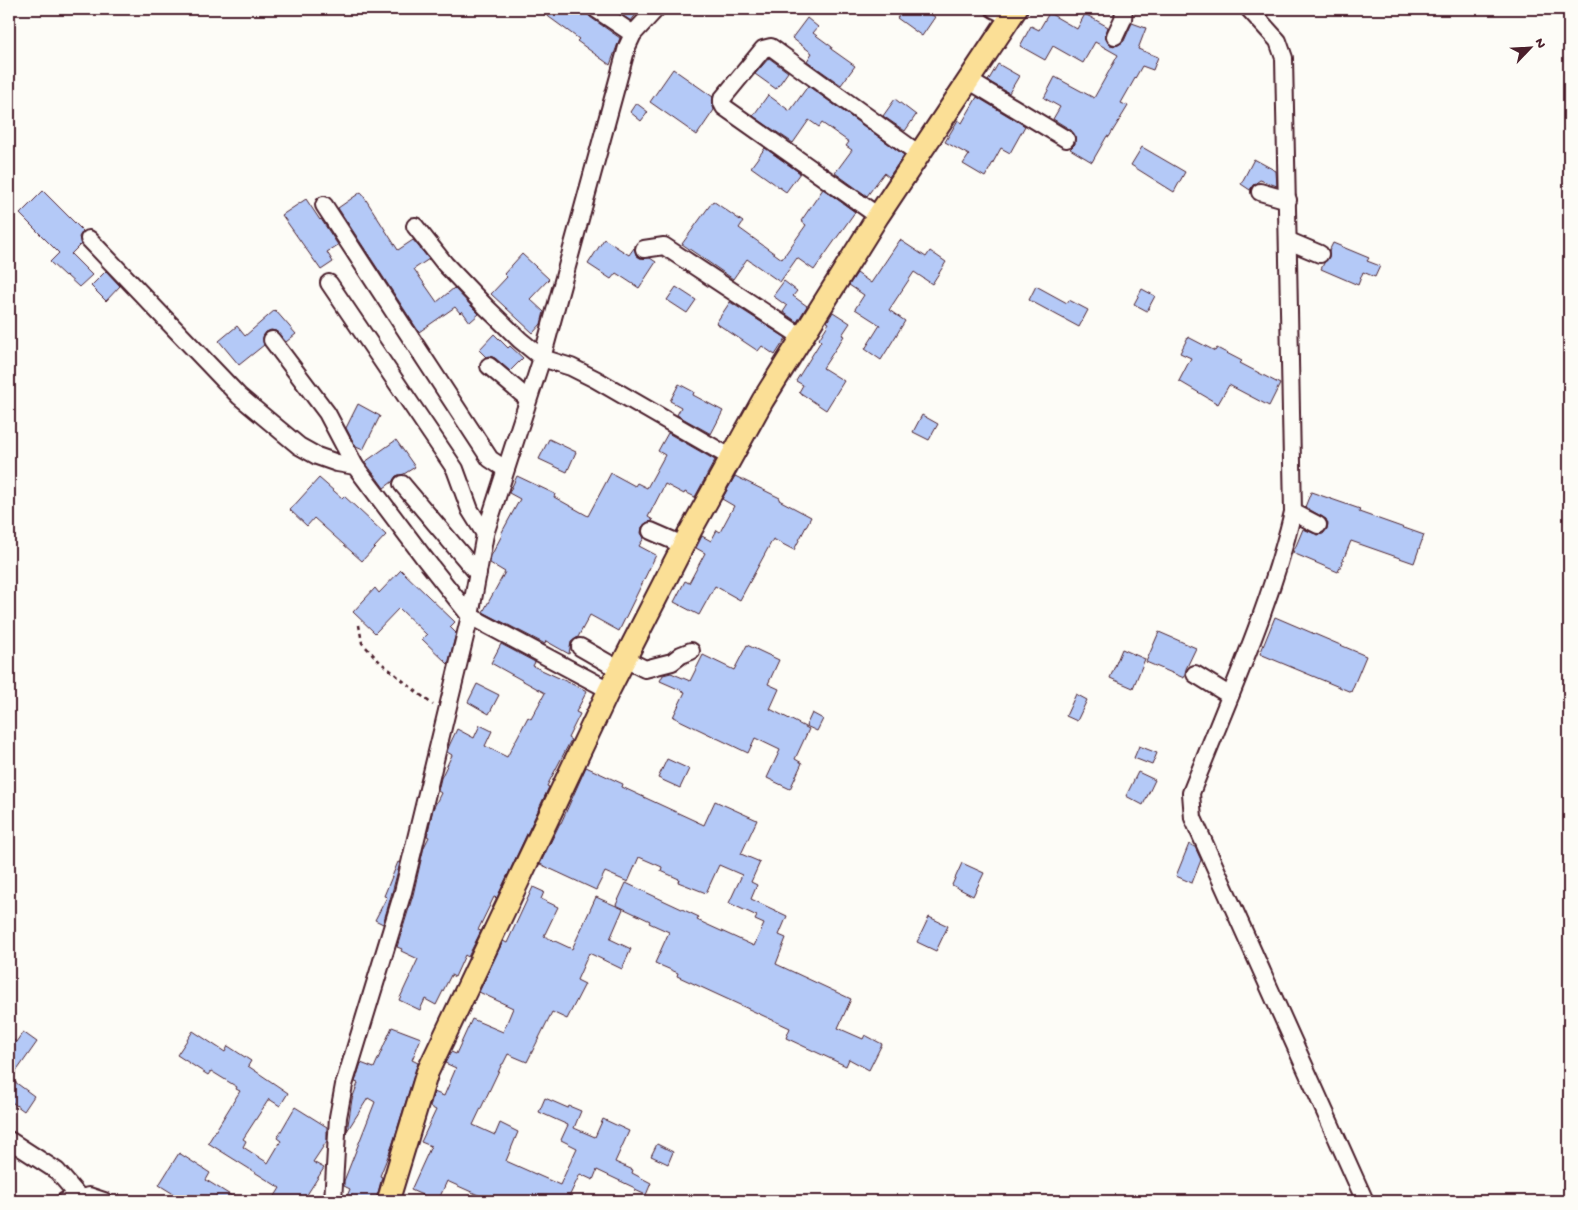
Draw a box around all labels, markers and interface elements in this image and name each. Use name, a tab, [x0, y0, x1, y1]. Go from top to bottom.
north arrow	[1506, 22, 1556, 72]
text: N	[1530, 36, 1549, 51]

